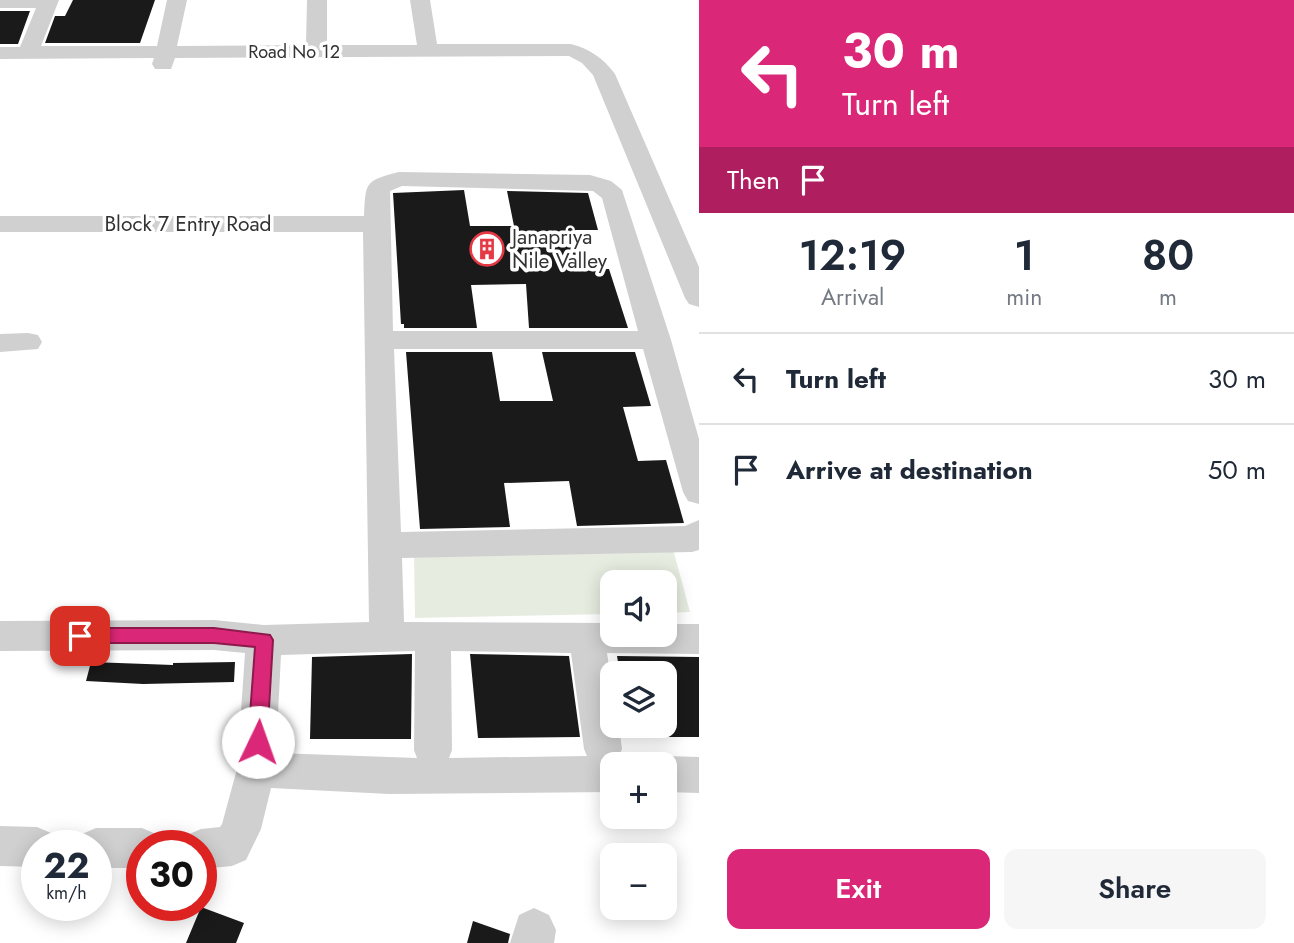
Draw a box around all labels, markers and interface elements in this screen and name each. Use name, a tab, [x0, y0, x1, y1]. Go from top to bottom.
text: 30 m	[842, 16, 960, 86]
icon: left	[727, 28, 818, 119]
street label: Road No 12	[248, 39, 340, 65]
text: Turn left	[842, 81, 949, 127]
text: Then	[727, 161, 780, 199]
icon: arrive	[794, 161, 832, 199]
street label: Block 7 Entry Road	[104, 209, 272, 239]
place label: Janapriya Nile Valley	[509, 222, 608, 276]
text: 12:19	[799, 225, 907, 286]
text: 1	[1014, 225, 1035, 286]
text: 80	[1142, 225, 1194, 286]
building icon: Janapriya Nile Valley	[468, 230, 506, 268]
text: Arrival	[821, 280, 884, 314]
text: min	[1006, 280, 1042, 314]
text: m	[1159, 280, 1177, 314]
icon: left	[727, 360, 765, 398]
text: Turn left	[786, 360, 886, 398]
text: 30 m	[1208, 360, 1266, 398]
icon: arrive	[727, 451, 765, 489]
text: Arrive at destination	[786, 451, 1033, 489]
text: 50 m	[1208, 451, 1266, 489]
map controls	[600, 570, 677, 920]
button: sound	[600, 570, 677, 647]
pin	[50, 606, 110, 666]
icon: arrive	[61, 617, 99, 655]
button: layers	[600, 661, 677, 738]
position arrow	[221, 705, 295, 779]
button: +	[600, 752, 677, 829]
speed limit sign: 30	[126, 830, 217, 921]
text: 22	[44, 841, 89, 891]
button: −	[600, 843, 677, 920]
button: Exit	[727, 849, 990, 929]
button: Share	[1004, 849, 1266, 929]
text: km/h	[46, 880, 87, 906]

